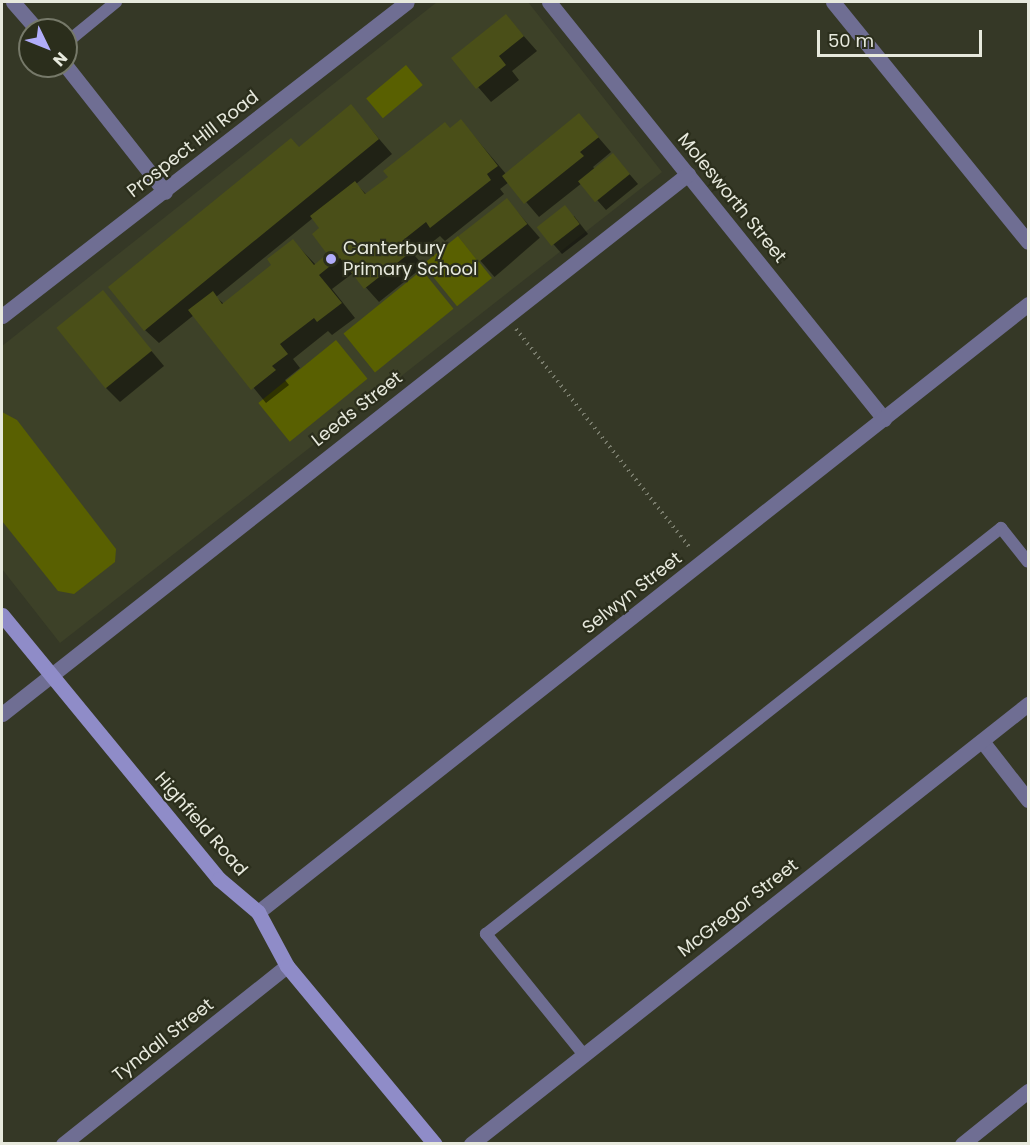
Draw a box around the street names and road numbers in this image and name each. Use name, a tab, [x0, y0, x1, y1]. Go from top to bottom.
street label: Prospect Hill Road	[123, 86, 263, 202]
street label: Molesworth Street	[673, 129, 791, 267]
street label: Leeds Street	[307, 367, 407, 451]
street label: Selwyn Street	[578, 548, 686, 638]
street label: Highfield Road	[150, 768, 252, 880]
street label: McGregor Street	[674, 854, 802, 962]
street label: Tyndall Street	[108, 994, 218, 1086]

